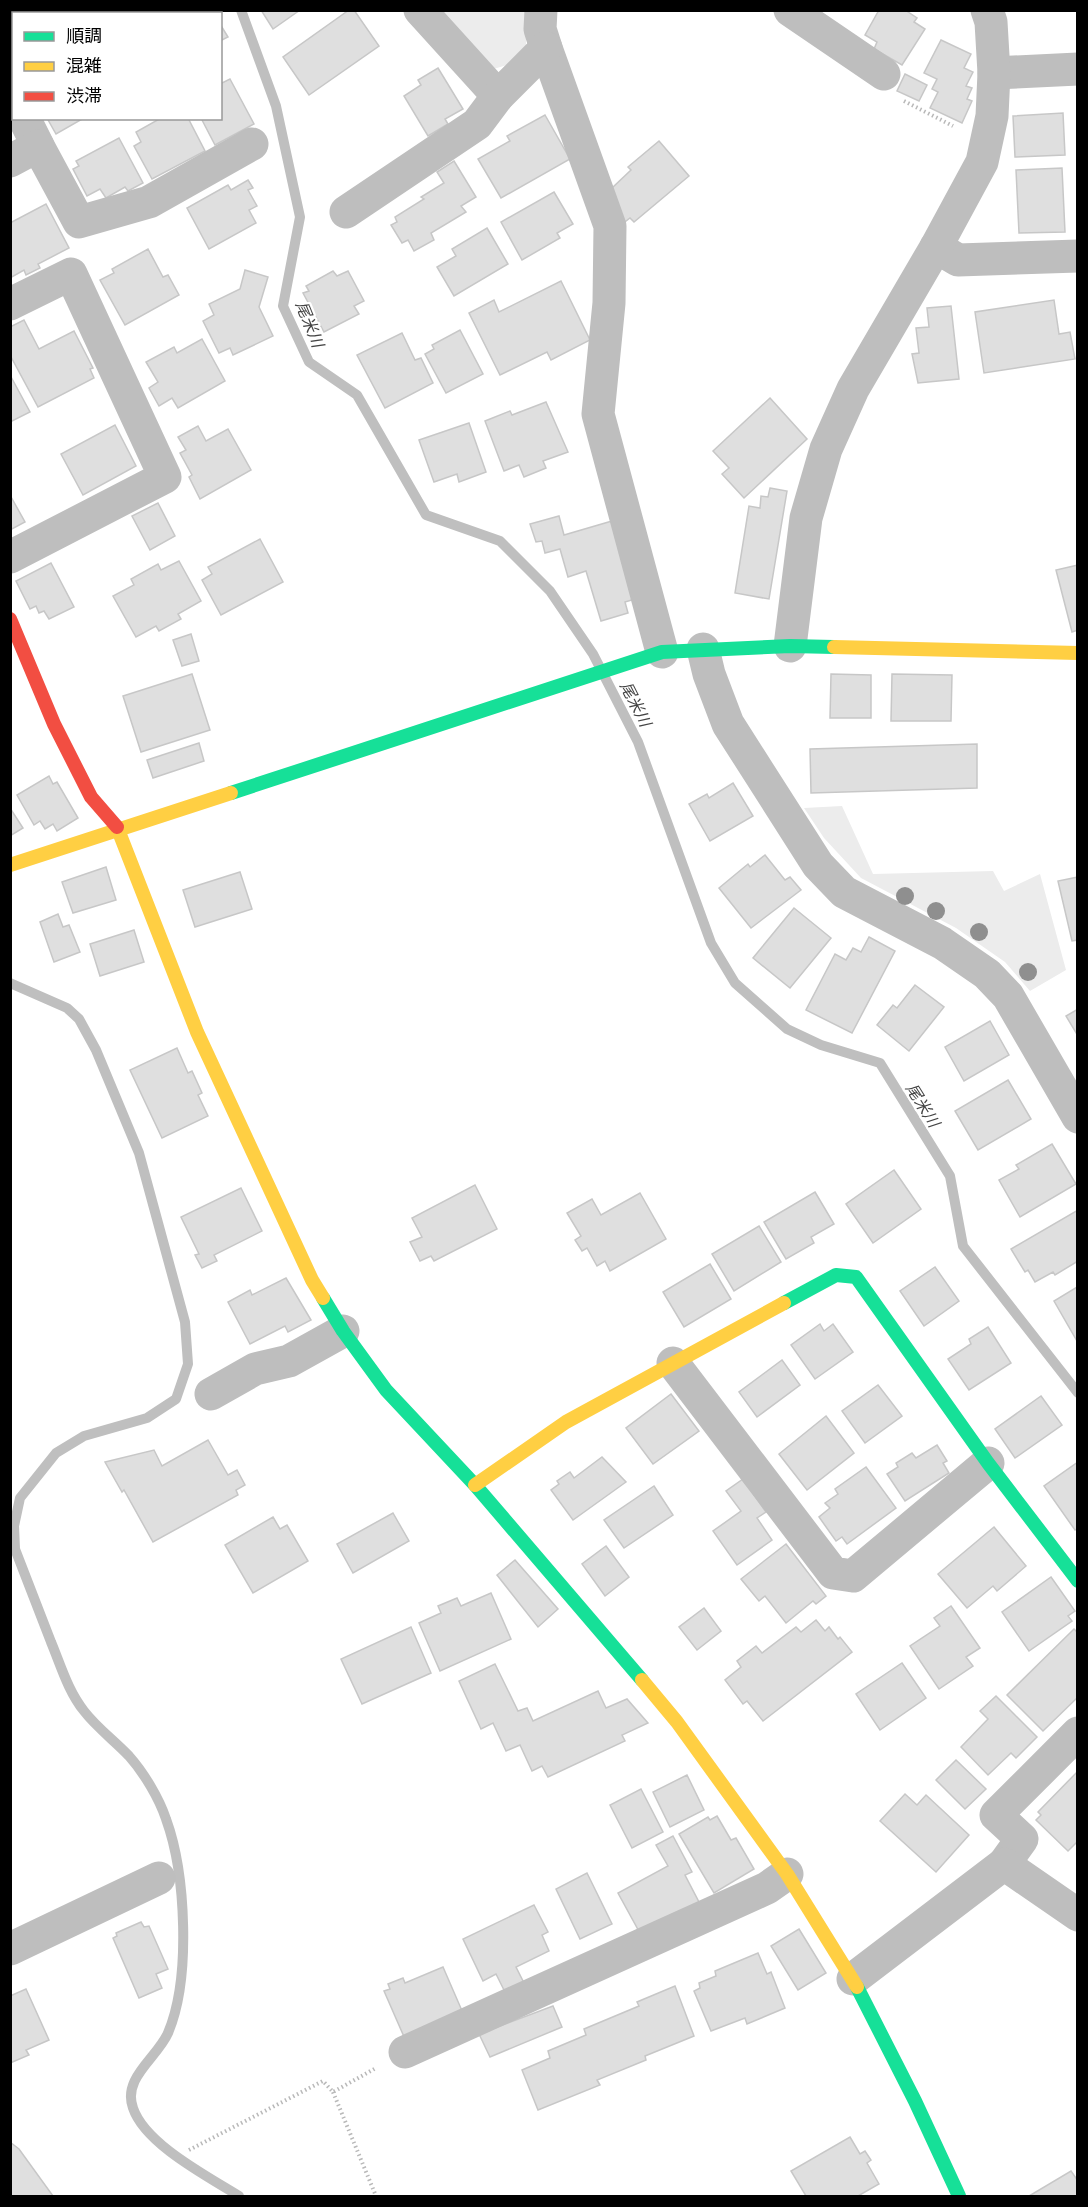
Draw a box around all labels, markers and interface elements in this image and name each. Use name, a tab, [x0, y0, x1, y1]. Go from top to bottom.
legend	[12, 12, 222, 120]
text: 順調	[66, 26, 102, 49]
text: 混雑	[66, 56, 102, 79]
text: 渋滞	[66, 86, 102, 109]
water label: 尾米川	[290, 299, 327, 353]
water label: 尾米川	[614, 679, 655, 733]
water label: 尾米川	[900, 1080, 944, 1133]

